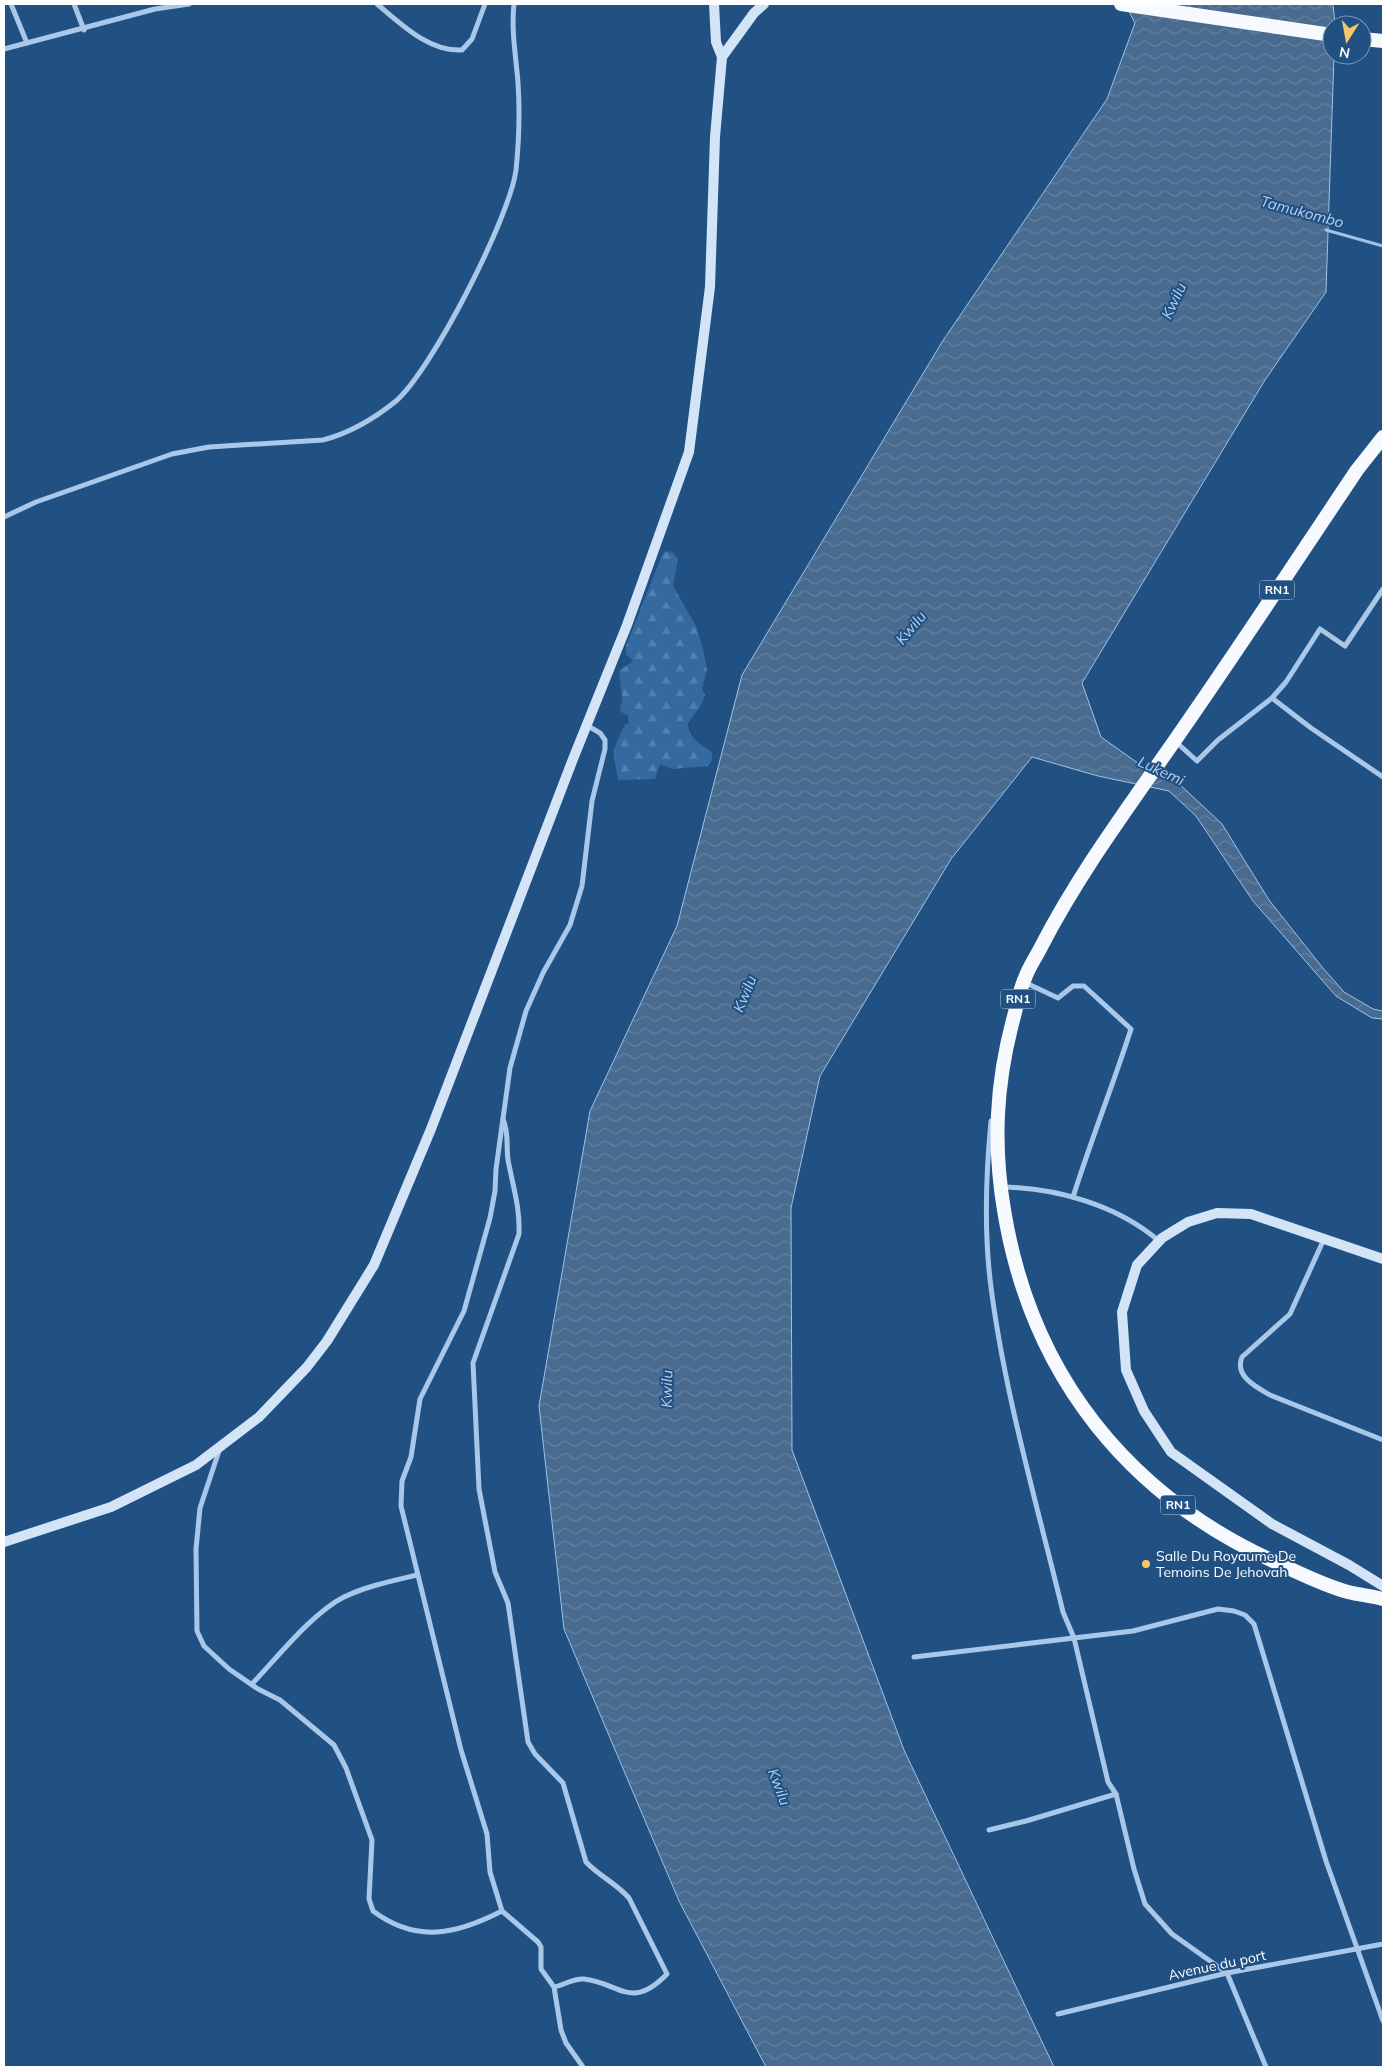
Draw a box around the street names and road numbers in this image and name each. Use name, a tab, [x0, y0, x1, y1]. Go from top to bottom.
road number: RN1	[1260, 580, 1294, 600]
road number: RN1	[1000, 990, 1036, 1009]
road number: RN1	[1160, 1496, 1196, 1514]
street label: Avenue du port	[1167, 1946, 1268, 1984]

